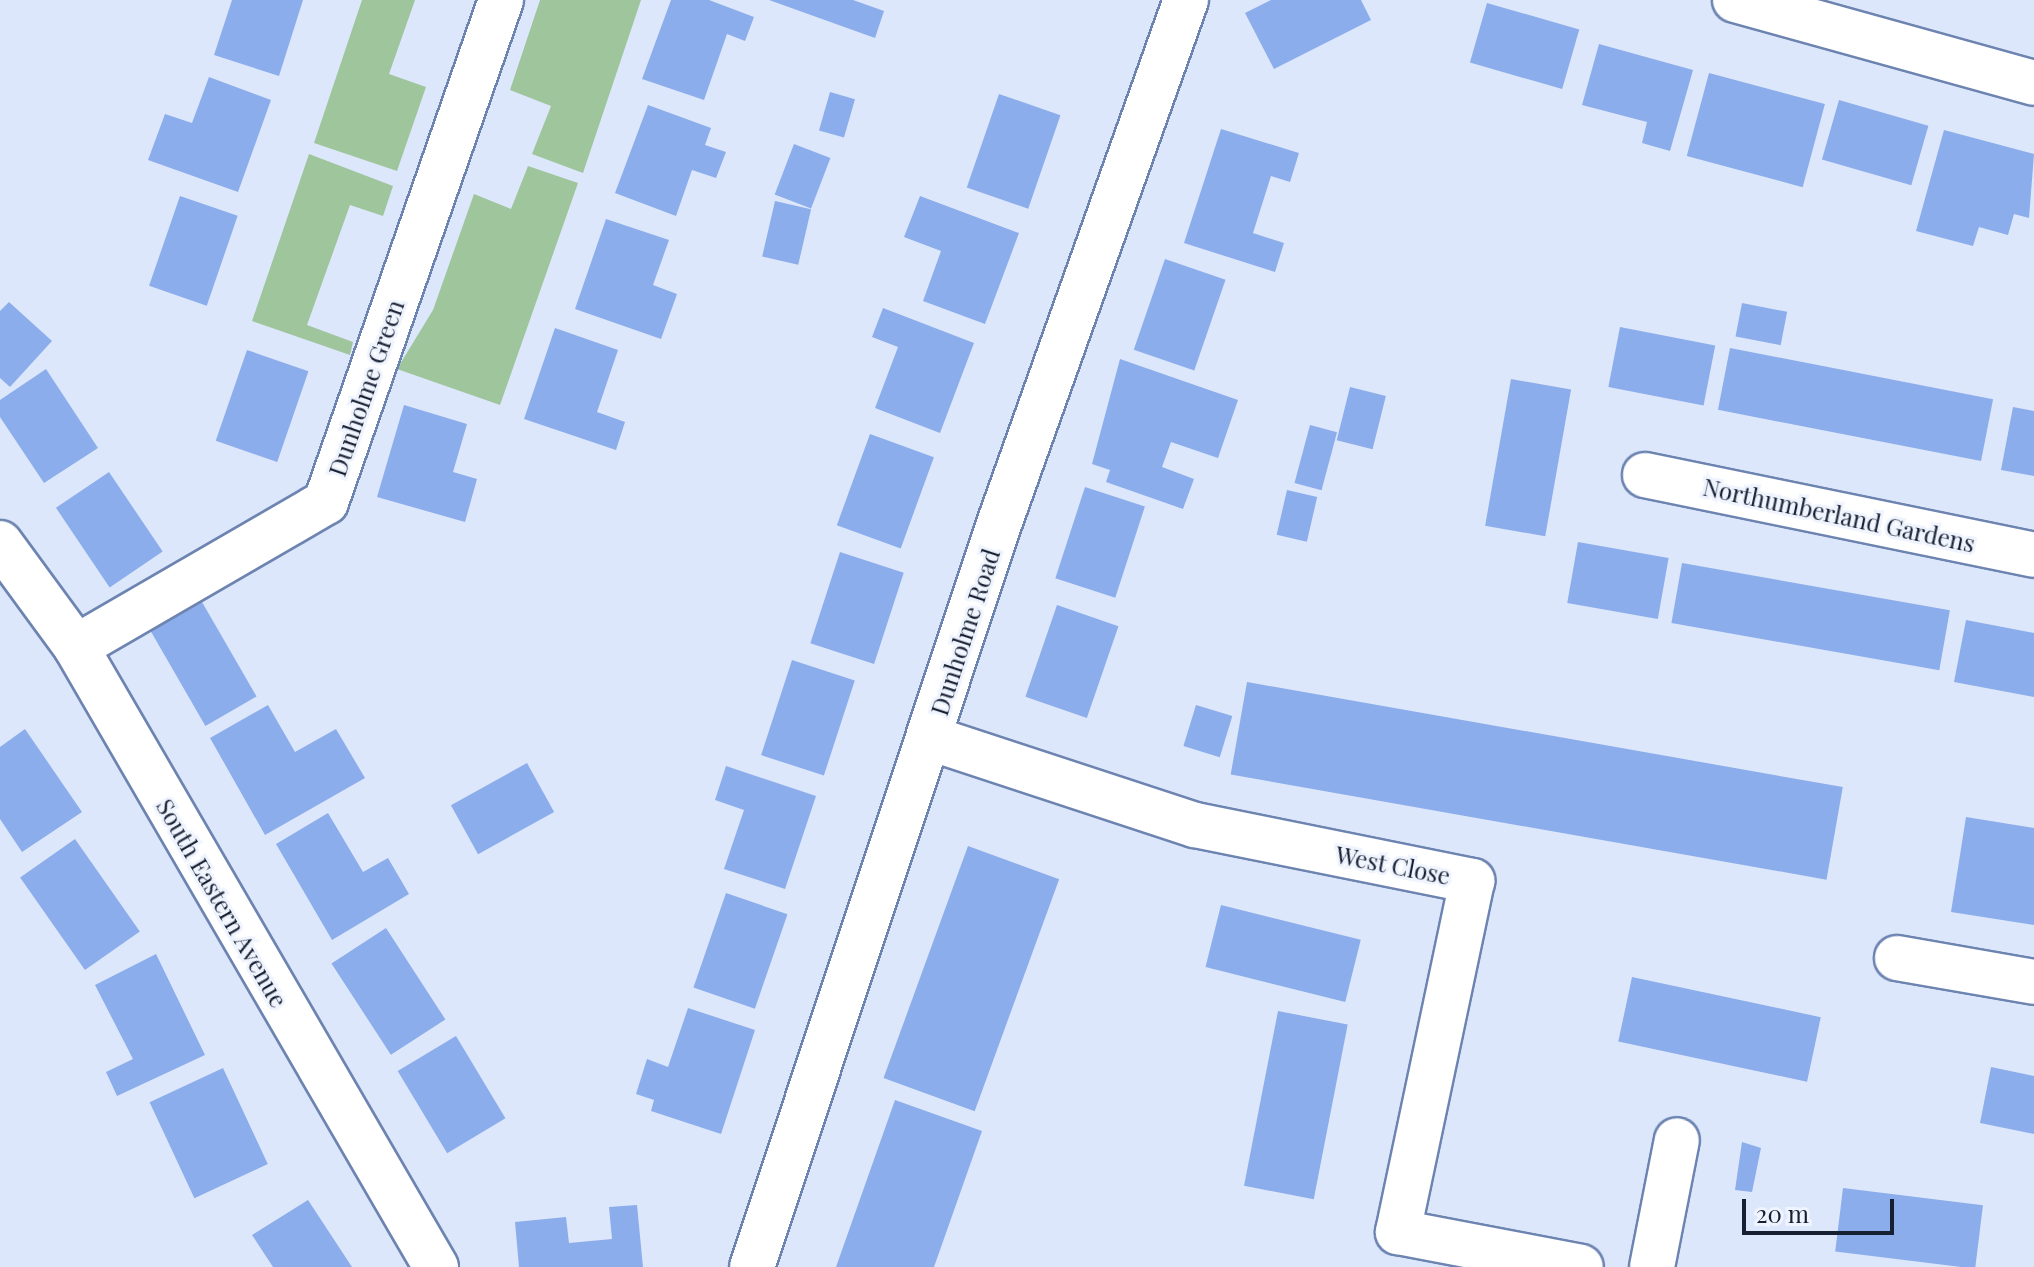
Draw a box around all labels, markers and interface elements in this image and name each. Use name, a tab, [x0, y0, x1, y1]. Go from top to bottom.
street label: Dunholme Green	[322, 296, 410, 480]
street label: Northumberland Gardens	[1700, 472, 1978, 558]
street label: Dunholme Road	[924, 545, 1006, 719]
street label: South Eastern Avenue	[150, 793, 294, 1013]
street label: West Close	[1333, 840, 1453, 890]
scale bar	[1746, 1183, 1898, 1233]
text: 20 m	[1756, 1197, 1809, 1229]

